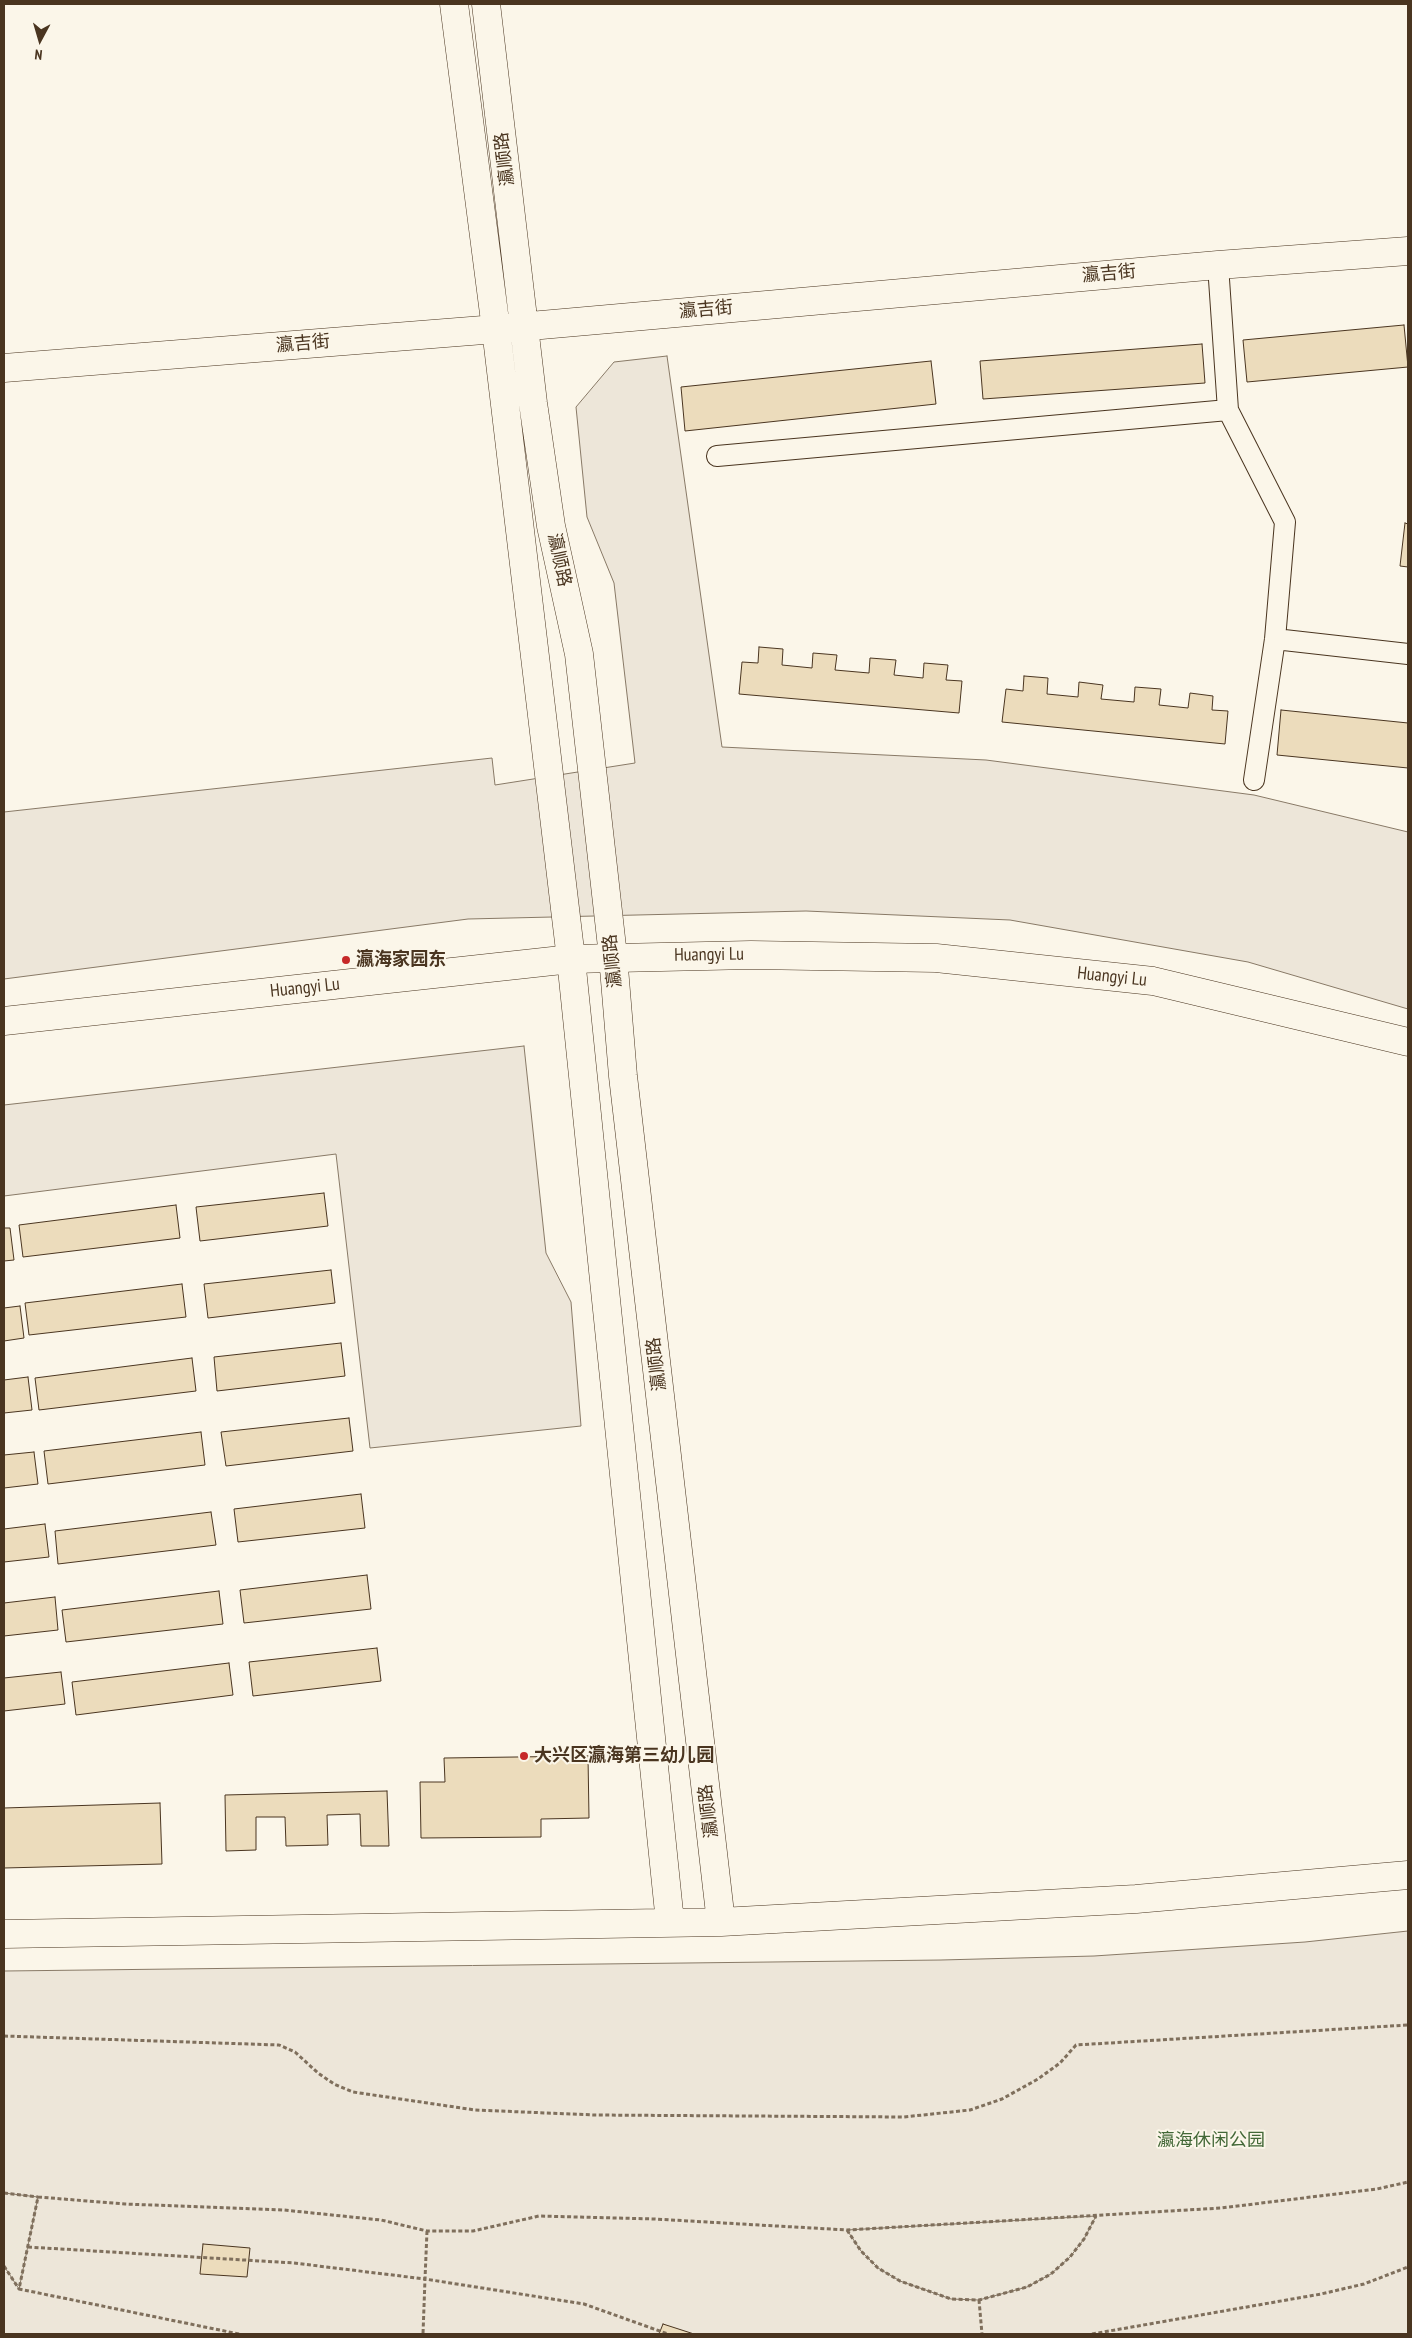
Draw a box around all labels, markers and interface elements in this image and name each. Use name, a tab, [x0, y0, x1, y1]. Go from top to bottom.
north arrow	[15, 15, 65, 65]
text: N	[34, 46, 43, 64]
street label: 瀛顺路	[491, 131, 519, 187]
street label: 瀛吉街	[1081, 261, 1137, 287]
street label: 瀛吉街	[678, 297, 734, 323]
street label: 瀛吉街	[275, 331, 331, 357]
street label: 瀛顺路	[543, 531, 575, 589]
street label: 瀛顺路	[599, 933, 627, 989]
street label: Huangyi Lu	[674, 944, 744, 966]
place label: 瀛海家园东	[356, 949, 446, 971]
marker: 瀛海家园东	[340, 954, 352, 966]
street label: Huangyi Lu	[1076, 963, 1148, 991]
street label: Huangyi Lu	[269, 974, 341, 1002]
street label: 瀛顺路	[643, 1336, 671, 1392]
place label: 大兴区瀛海第三幼儿园	[534, 1745, 714, 1767]
marker: 大兴区瀛海第三幼儿园	[518, 1750, 530, 1762]
street label: 瀛顺路	[695, 1783, 723, 1839]
park label: 瀛海休闲公园	[1157, 2130, 1265, 2152]

